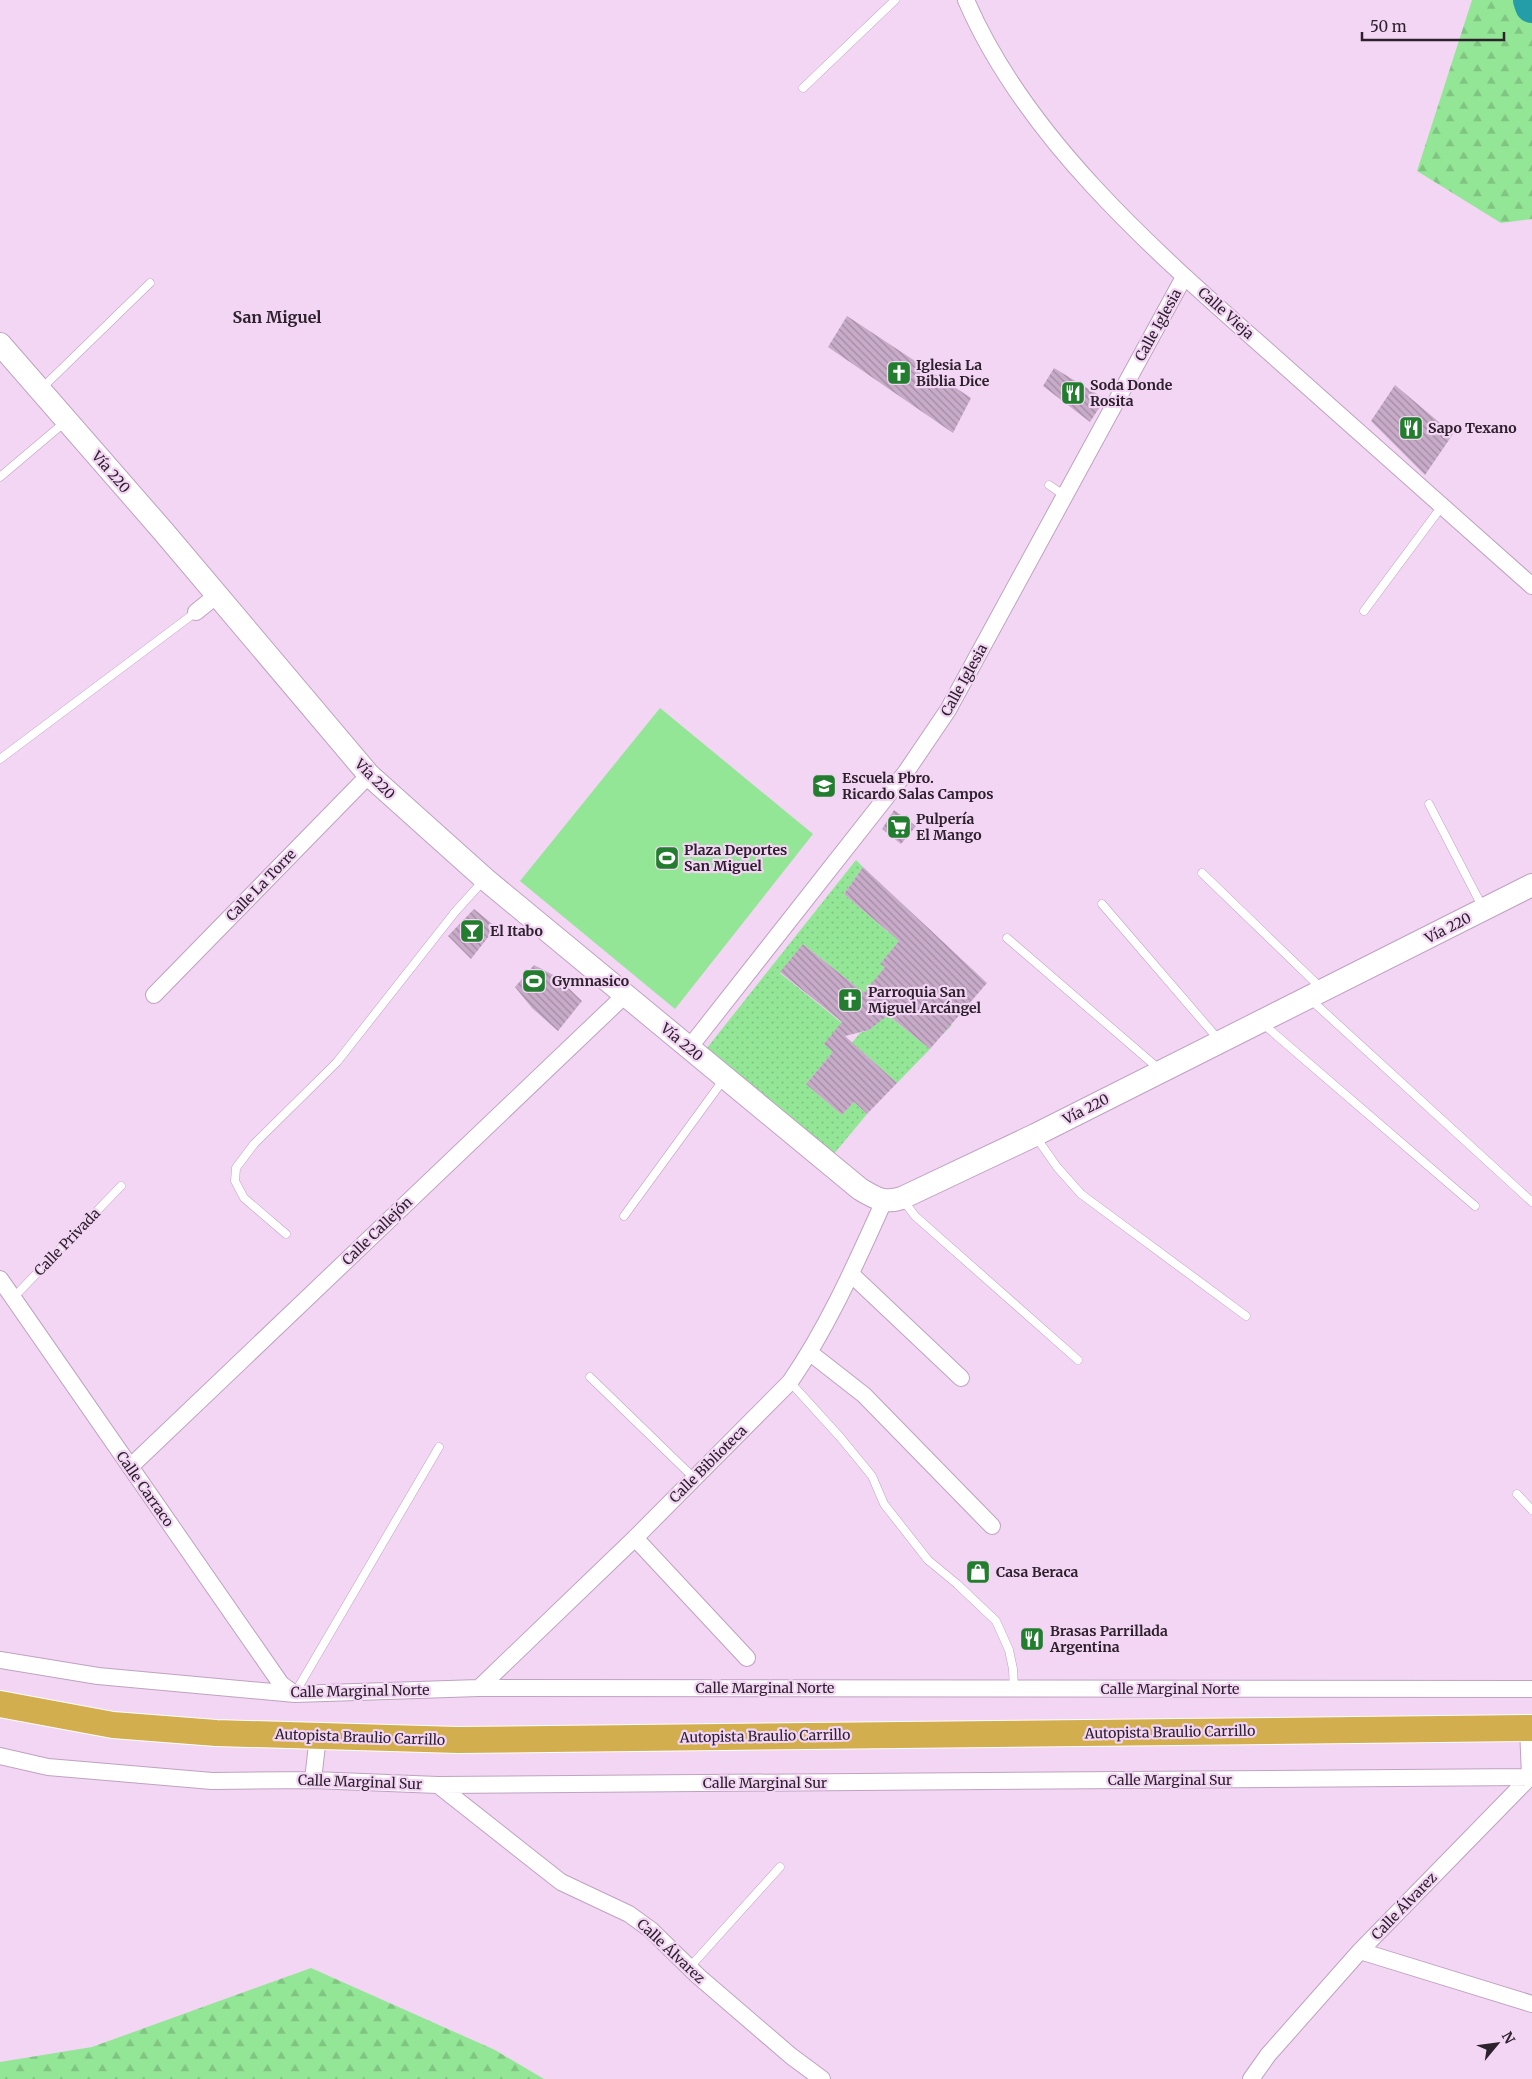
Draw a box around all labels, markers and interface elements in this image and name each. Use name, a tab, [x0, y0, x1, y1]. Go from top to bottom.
scale bar	[1362, 10, 1504, 42]
text: 50 m	[1370, 17, 1407, 36]
street label: Calle Vieja	[1194, 283, 1258, 343]
street label: Calle Iglesia	[1131, 285, 1185, 364]
district label: San Miguel	[233, 307, 321, 327]
place label: Iglesia La Biblia Dice	[916, 356, 990, 390]
church icon: Iglesia La Biblia Dice	[886, 360, 912, 386]
place label: Soda Donde Rosita	[1090, 376, 1173, 410]
restaurant icon: Soda Donde Rosita	[1060, 380, 1086, 406]
restaurant icon: Sapo Texano	[1398, 415, 1424, 441]
place label: Sapo Texano	[1428, 419, 1517, 437]
street label: Vía 220	[87, 447, 134, 497]
street label: Calle Iglesia	[937, 640, 991, 719]
street label: Vía 220	[350, 754, 399, 803]
place label: Escuela Pbro. Ricardo Salas Campos	[842, 769, 993, 803]
school or university icon: Escuela Pbro. Ricardo Salas Campos	[811, 773, 837, 799]
place label: Pulpería El Mango	[916, 810, 981, 844]
supermarket icon: Pulpería El Mango	[886, 814, 912, 840]
place label: Plaza Deportes San Miguel	[684, 841, 787, 875]
street label: Calle La Torre	[222, 845, 300, 925]
sports icon: Plaza Deportes San Miguel	[654, 845, 680, 871]
street label: Vía 220	[1421, 909, 1474, 948]
bar icon: El Itabo	[459, 918, 485, 944]
place label: El Itabo	[490, 922, 543, 940]
sports icon: Gymnasico	[521, 968, 547, 994]
place label: Gymnasico	[552, 972, 629, 990]
place label: Parroquia San Miguel Arcángel	[868, 983, 982, 1017]
church icon: Parroquia San Miguel Arcángel	[837, 987, 863, 1013]
street label: Vía 220	[656, 1019, 707, 1065]
street label: Vía 220	[1059, 1090, 1112, 1129]
street label: Calle Callejón	[338, 1193, 416, 1269]
street label: Calle Privada	[30, 1204, 104, 1280]
street label: Calle Biblioteca	[665, 1421, 751, 1507]
street label: Calle Carraco	[112, 1448, 178, 1530]
shop icon: Casa Beraca	[965, 1559, 991, 1585]
place label: Casa Beraca	[996, 1563, 1079, 1581]
place label: Brasas Parrillada Argentina	[1049, 1622, 1168, 1656]
restaurant icon: Brasas Parrillada Argentina	[1019, 1626, 1045, 1652]
street label: Calle Marginal Norte	[696, 1679, 834, 1697]
street label: Calle Marginal Norte	[1101, 1680, 1239, 1698]
street label: Calle Marginal Norte	[290, 1681, 430, 1701]
street label: Autopista Braulio Carrillo	[1084, 1722, 1255, 1743]
street label: Autopista Braulio Carrillo	[274, 1725, 445, 1749]
street label: Autopista Braulio Carrillo	[679, 1726, 850, 1747]
street label: Calle Marginal Sur	[298, 1771, 422, 1793]
street label: Calle Marginal Sur	[1108, 1771, 1232, 1789]
street label: Calle Marginal Sur	[703, 1774, 827, 1792]
street label: Calle Álvarez	[1367, 1868, 1441, 1943]
street label: Calle Álvarez	[633, 1915, 709, 1987]
north arrow	[1472, 2019, 1522, 2069]
text: N	[1498, 2028, 1519, 2047]

